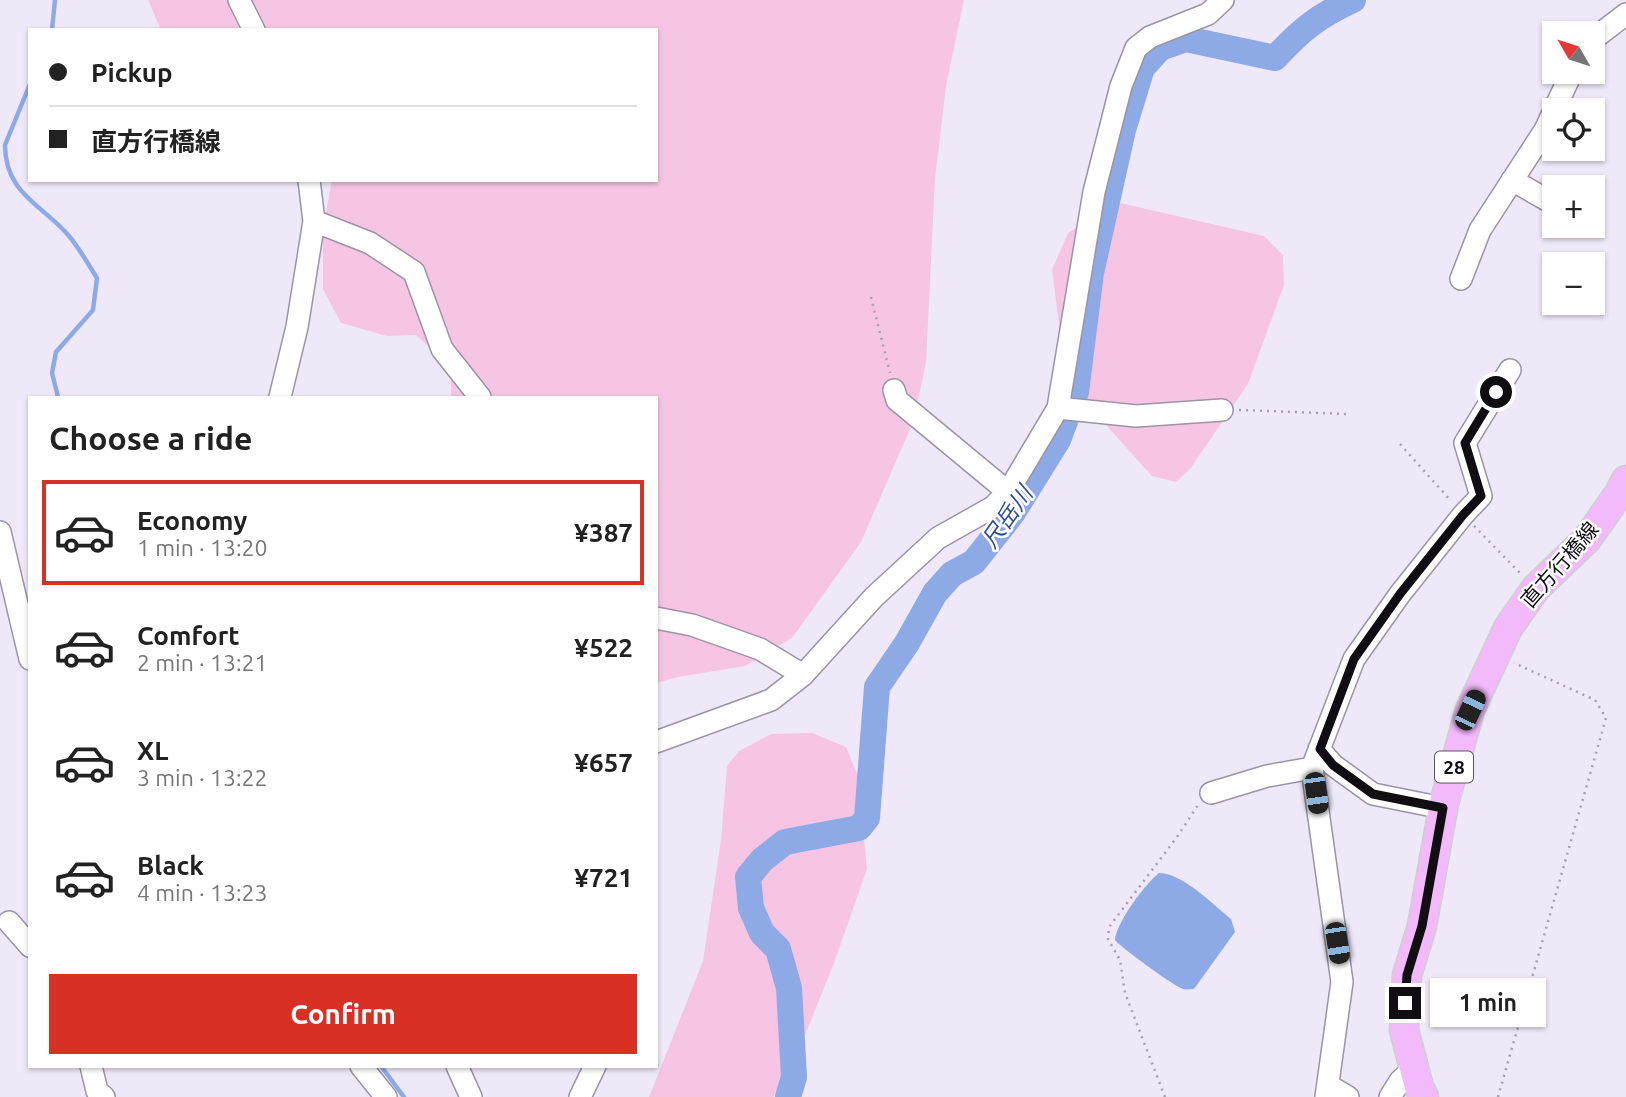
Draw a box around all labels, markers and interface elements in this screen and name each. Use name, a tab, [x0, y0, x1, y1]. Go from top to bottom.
north arrow	[1542, 21, 1605, 84]
map controls	[1542, 21, 1605, 315]
text: Pickup	[91, 58, 173, 87]
button: locate	[1542, 98, 1605, 161]
text: 直方行橋線	[91, 127, 221, 156]
button: +	[1542, 175, 1605, 238]
button: −	[1542, 252, 1605, 315]
route start	[1480, 376, 1512, 408]
text: Choose a ride	[49, 420, 252, 456]
water label: 尺岳川	[977, 479, 1038, 552]
icon: car	[53, 501, 116, 564]
text: Economy	[137, 506, 247, 535]
street label: 直方行橋線	[1516, 517, 1603, 612]
text: ¥387	[574, 518, 633, 547]
text: 1 min · 13:20	[137, 535, 268, 560]
icon: car	[53, 616, 116, 679]
text: Comfort	[137, 621, 240, 650]
text: ¥522	[574, 633, 633, 662]
text: 2 min · 13:21	[137, 650, 268, 675]
car	[1452, 687, 1489, 733]
icon: car	[53, 731, 116, 794]
text: XL	[137, 736, 168, 765]
text: ¥657	[574, 748, 633, 777]
road number: 28	[1435, 752, 1473, 782]
text: 3 min · 13:22	[137, 765, 268, 790]
car	[1303, 771, 1330, 815]
icon: car	[53, 846, 116, 909]
text: Black	[137, 851, 204, 880]
text: ¥721	[574, 863, 633, 892]
text: 4 min · 13:23	[137, 880, 268, 905]
car	[1324, 921, 1351, 965]
button: Confirm	[49, 974, 637, 1054]
callout: 1 min	[1430, 978, 1545, 1028]
route end	[1389, 987, 1421, 1019]
text: 1 min	[1459, 990, 1517, 1015]

